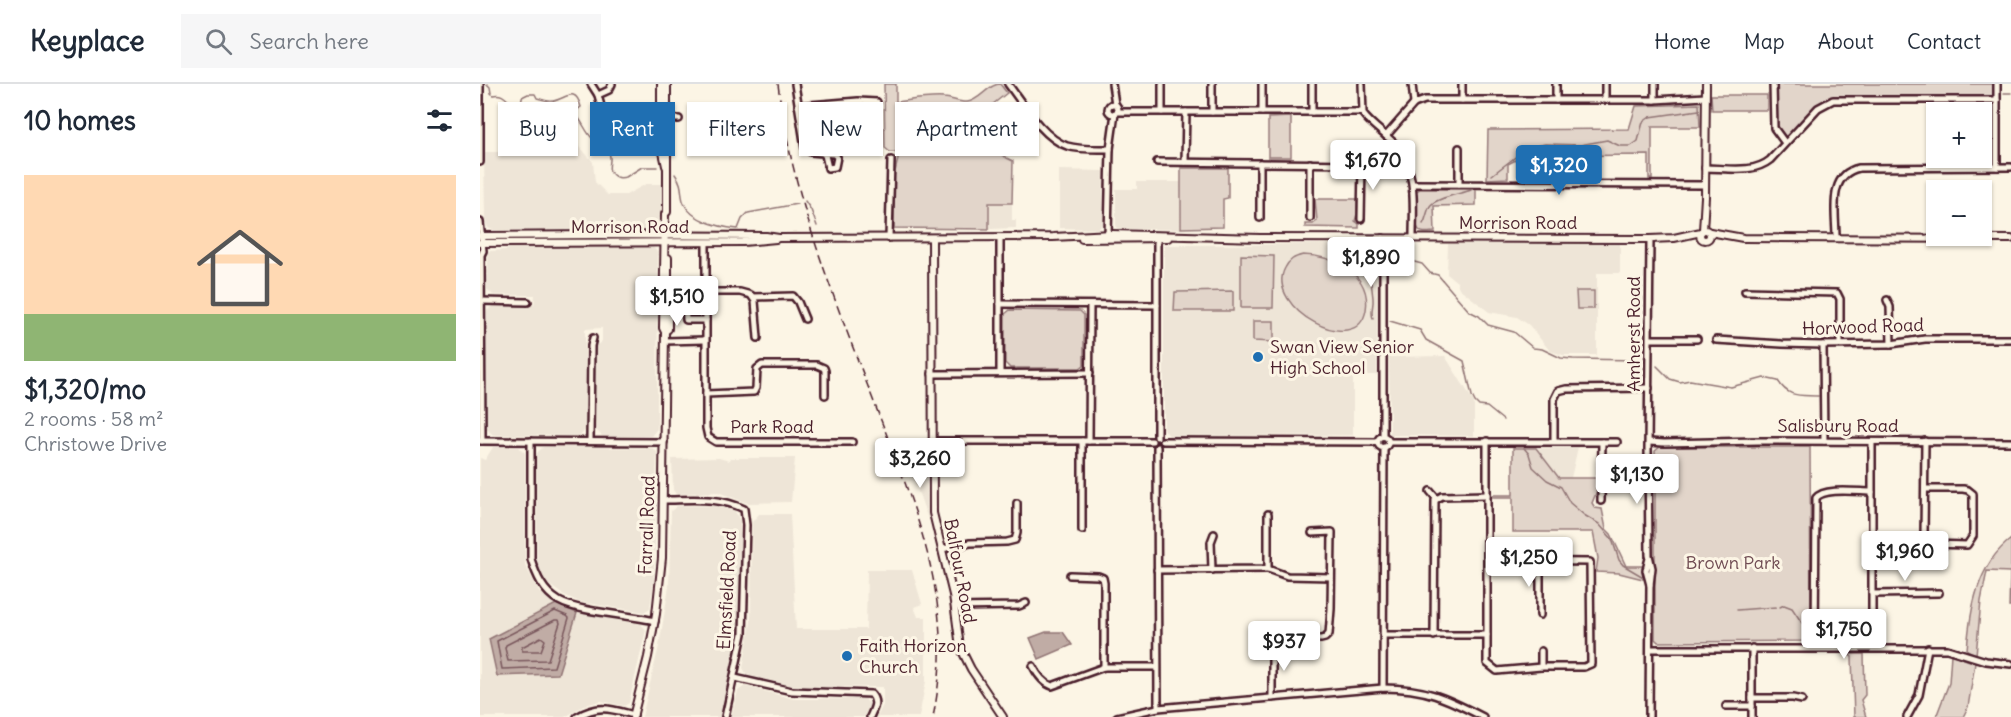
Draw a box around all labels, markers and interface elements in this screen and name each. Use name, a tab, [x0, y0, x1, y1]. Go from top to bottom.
search box	[181, 14, 601, 68]
text: Keyplace	[30, 23, 145, 59]
icon: search	[202, 25, 235, 58]
text: Search here	[250, 27, 369, 55]
text: Home	[1654, 28, 1711, 55]
text: Map	[1744, 28, 1785, 55]
text: About	[1818, 28, 1874, 55]
text: Contact	[1907, 28, 1981, 55]
chip: Buy	[498, 102, 578, 156]
chip: Rent	[590, 102, 675, 156]
chip: Filters	[687, 102, 787, 156]
chip: New	[799, 102, 883, 156]
chip: Apartment	[895, 102, 1039, 156]
map controls	[1926, 102, 1992, 246]
button: +	[1926, 102, 1992, 168]
text: 10 homes	[24, 104, 136, 137]
icon: filters	[423, 104, 456, 137]
pin: $1,670	[1324, 140, 1422, 191]
pin: $1,320	[1510, 145, 1608, 196]
text: $1,670	[1344, 147, 1402, 172]
text: $1,320	[1530, 152, 1588, 177]
button: −	[1926, 180, 1992, 246]
street label: Morrison Road	[1459, 211, 1578, 234]
icon: home	[186, 214, 294, 322]
street label: Morrison Road	[571, 215, 690, 238]
pin: $1,890	[1322, 237, 1420, 288]
text: $1,890	[1341, 244, 1401, 269]
pin: $1,510	[628, 276, 726, 327]
street label: Amherst Road	[1622, 276, 1645, 392]
text: $1,510	[649, 283, 705, 308]
street label: Horwood Road	[1802, 313, 1925, 340]
place label: Swan View Senior High School	[1270, 335, 1415, 379]
marker: Swan View Senior High School	[1251, 350, 1265, 364]
text: $1,320/mo	[24, 373, 146, 406]
text: 2 rooms · 58 m²	[24, 406, 164, 431]
street label: Salisbury Road	[1777, 414, 1899, 437]
street label: Park Road	[730, 415, 814, 438]
text: Christowe Drive	[24, 431, 167, 456]
pin: $3,260	[871, 438, 969, 489]
text: $3,260	[889, 445, 951, 470]
pin: $1,130	[1588, 454, 1686, 505]
text: $1,130	[1610, 461, 1664, 486]
street label: Farrall Road	[633, 475, 660, 575]
street label: Balfour Road	[939, 517, 982, 626]
street label: Elmsfield Road	[712, 529, 741, 650]
pin: $1,960	[1856, 531, 1954, 582]
pin: $1,250	[1480, 537, 1578, 588]
text: $1,960	[1875, 538, 1935, 563]
text: $1,250	[1500, 544, 1558, 569]
park label: Brown Park	[1685, 551, 1781, 574]
pin: $1,750	[1795, 609, 1893, 660]
text: $1,750	[1815, 616, 1873, 641]
pin: $937	[1248, 621, 1320, 672]
text: $937	[1262, 628, 1306, 653]
place label: Faith Horizon Church	[859, 634, 967, 678]
marker: Faith Horizon Church	[840, 649, 854, 663]

